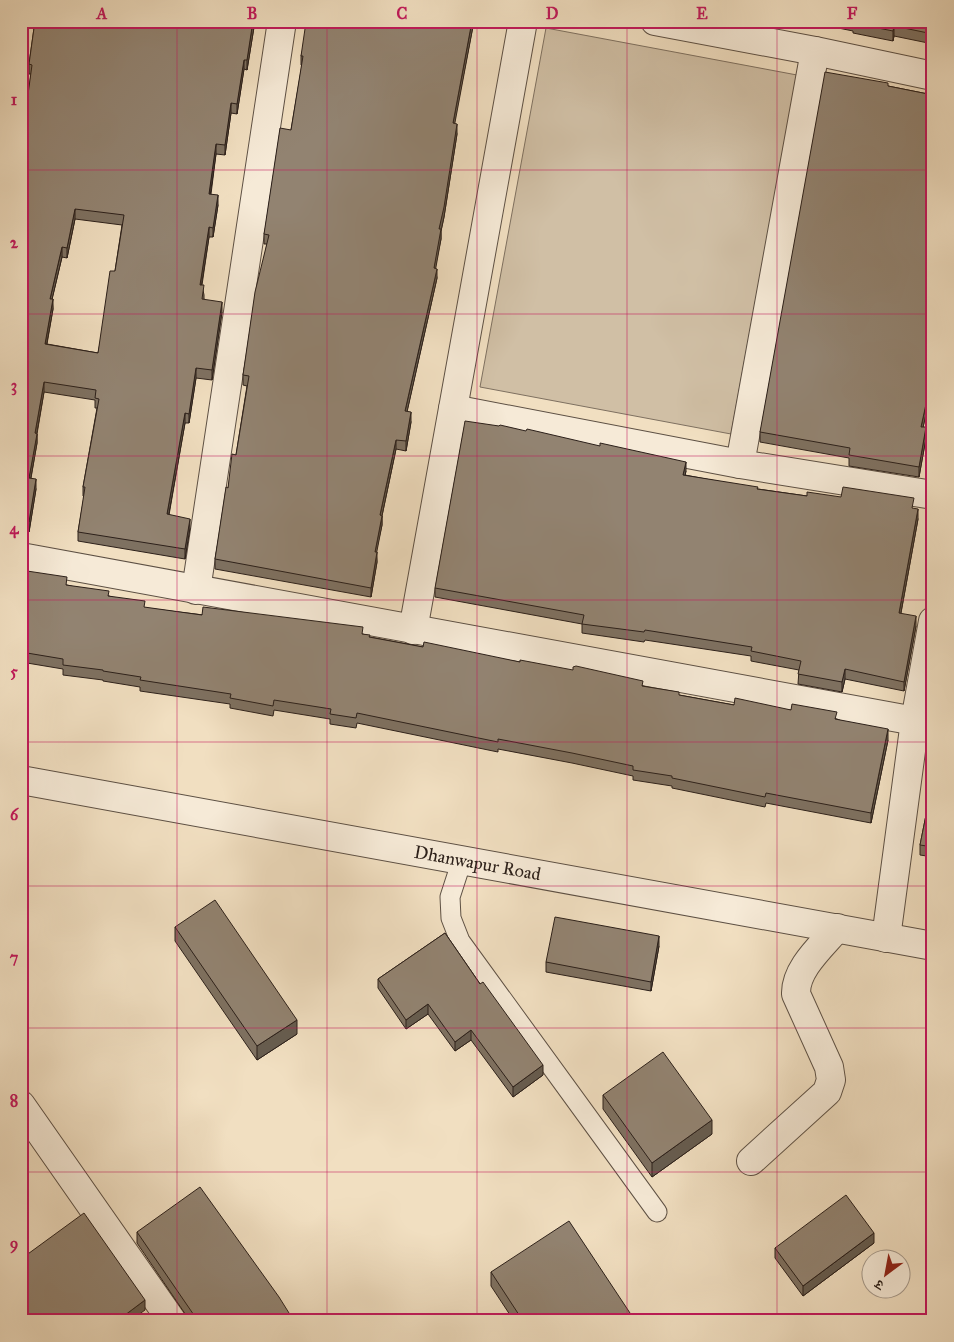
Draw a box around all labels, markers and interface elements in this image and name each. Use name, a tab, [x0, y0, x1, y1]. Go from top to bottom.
text: A	[96, 4, 108, 23]
text: B	[247, 4, 257, 23]
text: C	[397, 4, 408, 23]
text: D	[546, 4, 559, 23]
text: E	[696, 4, 708, 23]
text: F	[847, 4, 858, 23]
text: 1	[11, 90, 18, 109]
text: 2	[10, 233, 19, 252]
text: 3	[11, 376, 17, 396]
text: 4	[10, 519, 20, 539]
text: 5	[10, 662, 18, 681]
text: 6	[10, 805, 19, 824]
street label: Dhanwapur Road	[412, 841, 543, 885]
text: 7	[10, 948, 19, 967]
text: 8	[10, 1091, 18, 1110]
text: 9	[10, 1234, 18, 1254]
north arrow	[862, 1250, 912, 1300]
text: उ	[871, 1275, 888, 1294]

